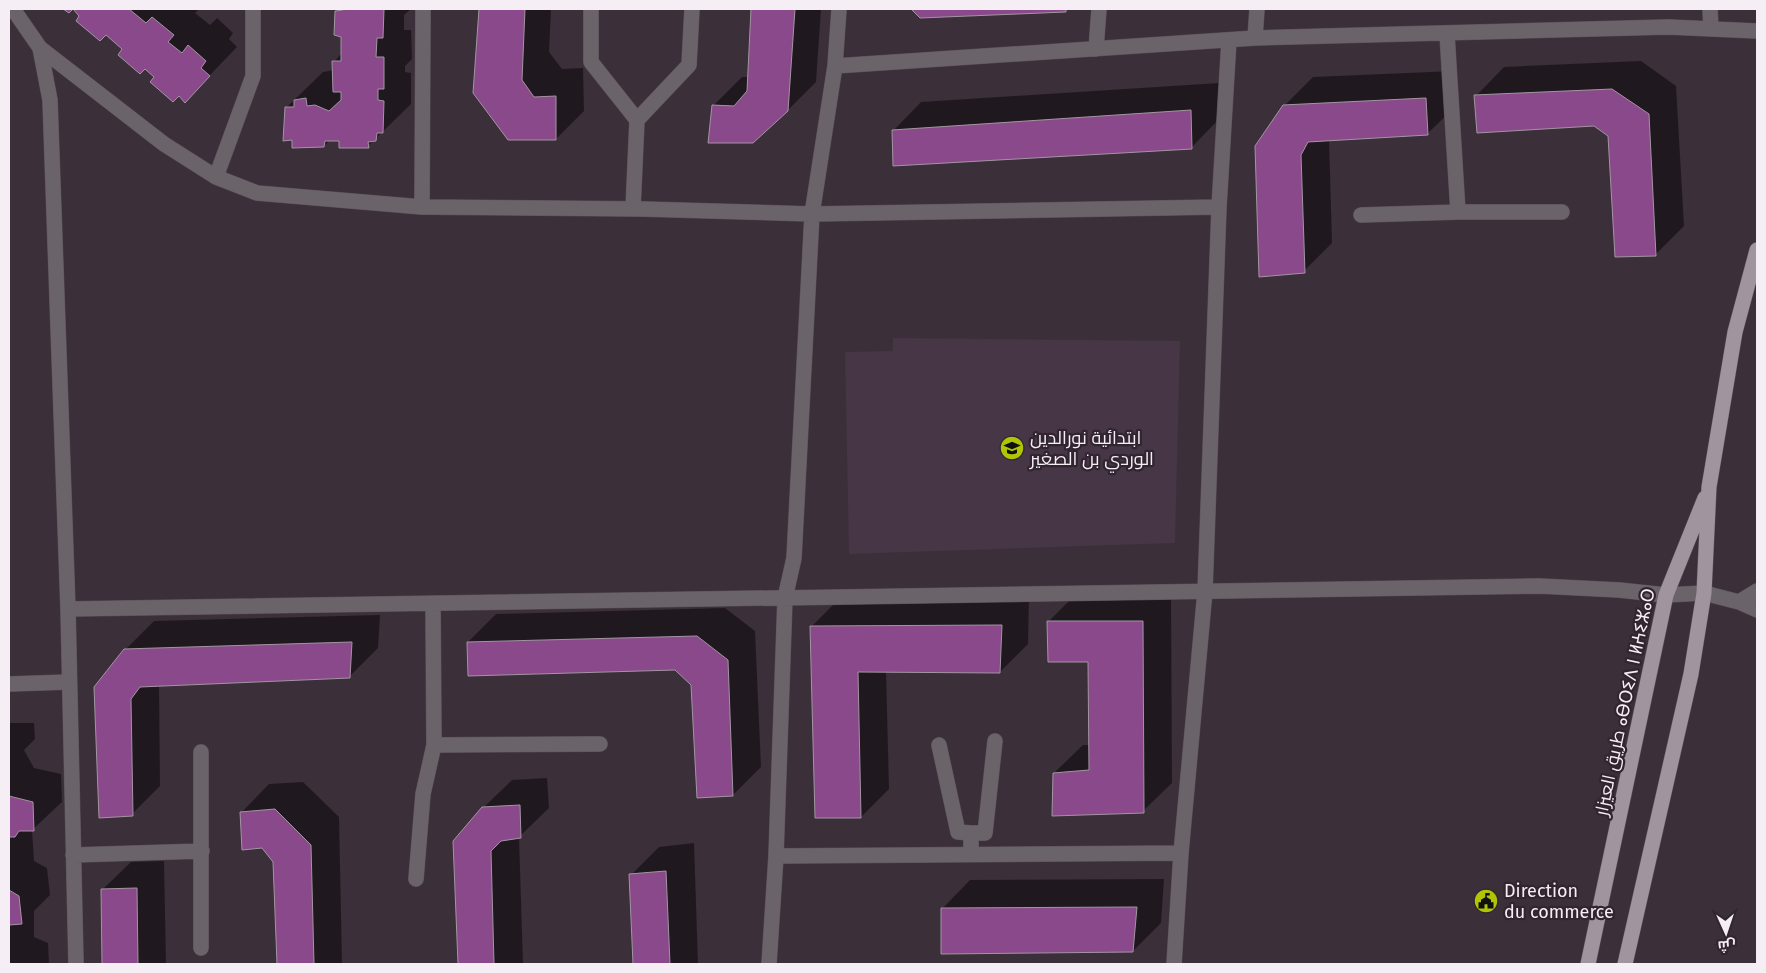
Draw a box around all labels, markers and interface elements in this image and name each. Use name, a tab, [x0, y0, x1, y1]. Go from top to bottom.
place label: ابتدائية نورالدين الوردي بن الصغير	[1029, 427, 1154, 473]
school or university icon: ابتدائية نورالدين الوردي بن الصغير	[999, 435, 1025, 461]
street label: طريق العيزار ⴰⴱⵔⵉⴷ ⵏ ⵍⵄⵉⵣⴰⵔ	[1590, 586, 1661, 819]
place label: Direction du commerce	[1504, 880, 1614, 923]
public building icon: Direction du commerce	[1473, 888, 1499, 914]
north arrow	[1701, 908, 1751, 958]
text: ش	[1717, 937, 1736, 954]

